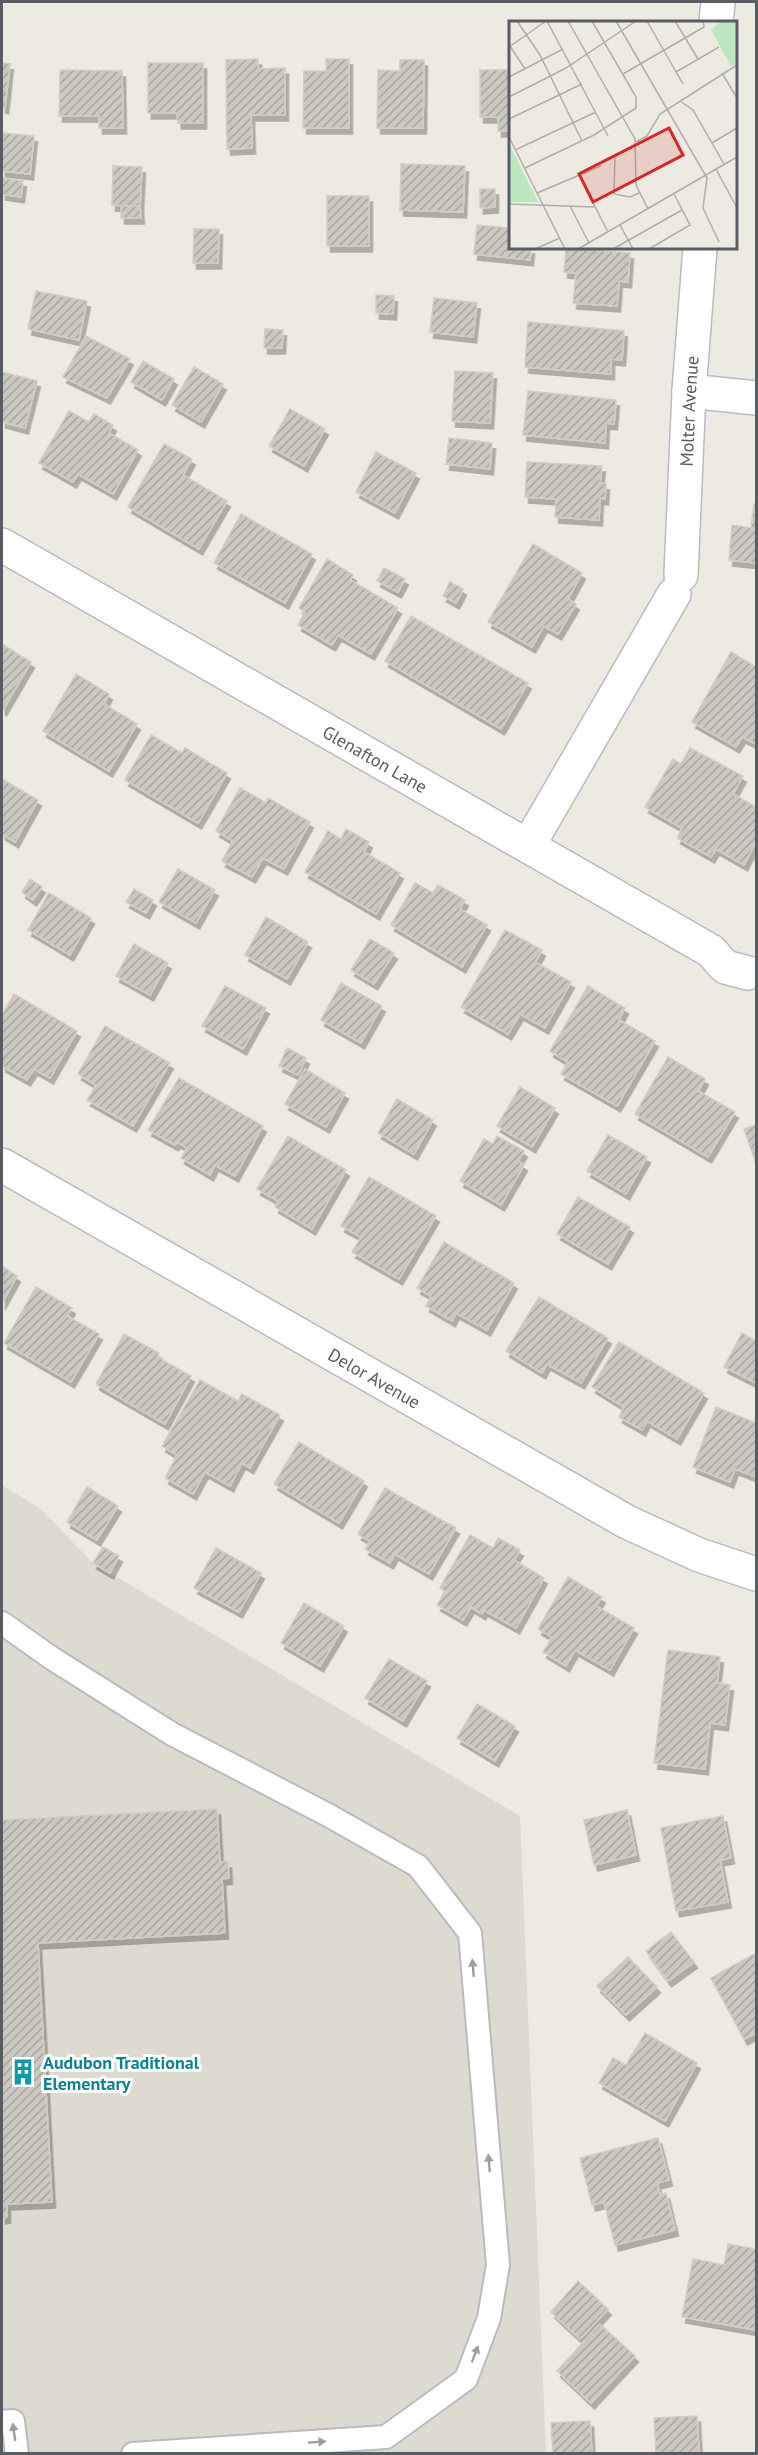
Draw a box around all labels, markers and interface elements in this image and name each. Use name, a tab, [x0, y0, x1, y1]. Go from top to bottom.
inset map	[509, 21, 737, 249]
street label: Molter Avenue	[674, 355, 703, 467]
street label: Glenafton Lane	[319, 720, 432, 798]
street label: Delor Avenue	[324, 1342, 425, 1413]
one-way arrow	[468, 1959, 478, 1978]
place label: Audubon Traditional Elementary	[43, 2051, 200, 2095]
building icon: Audubon Traditional Elementary	[8, 2057, 38, 2087]
one-way arrow	[484, 2153, 494, 2172]
one-way arrow	[471, 2345, 481, 2363]
one-way arrow	[10, 2422, 19, 2441]
one-way arrow	[307, 2437, 326, 2446]

